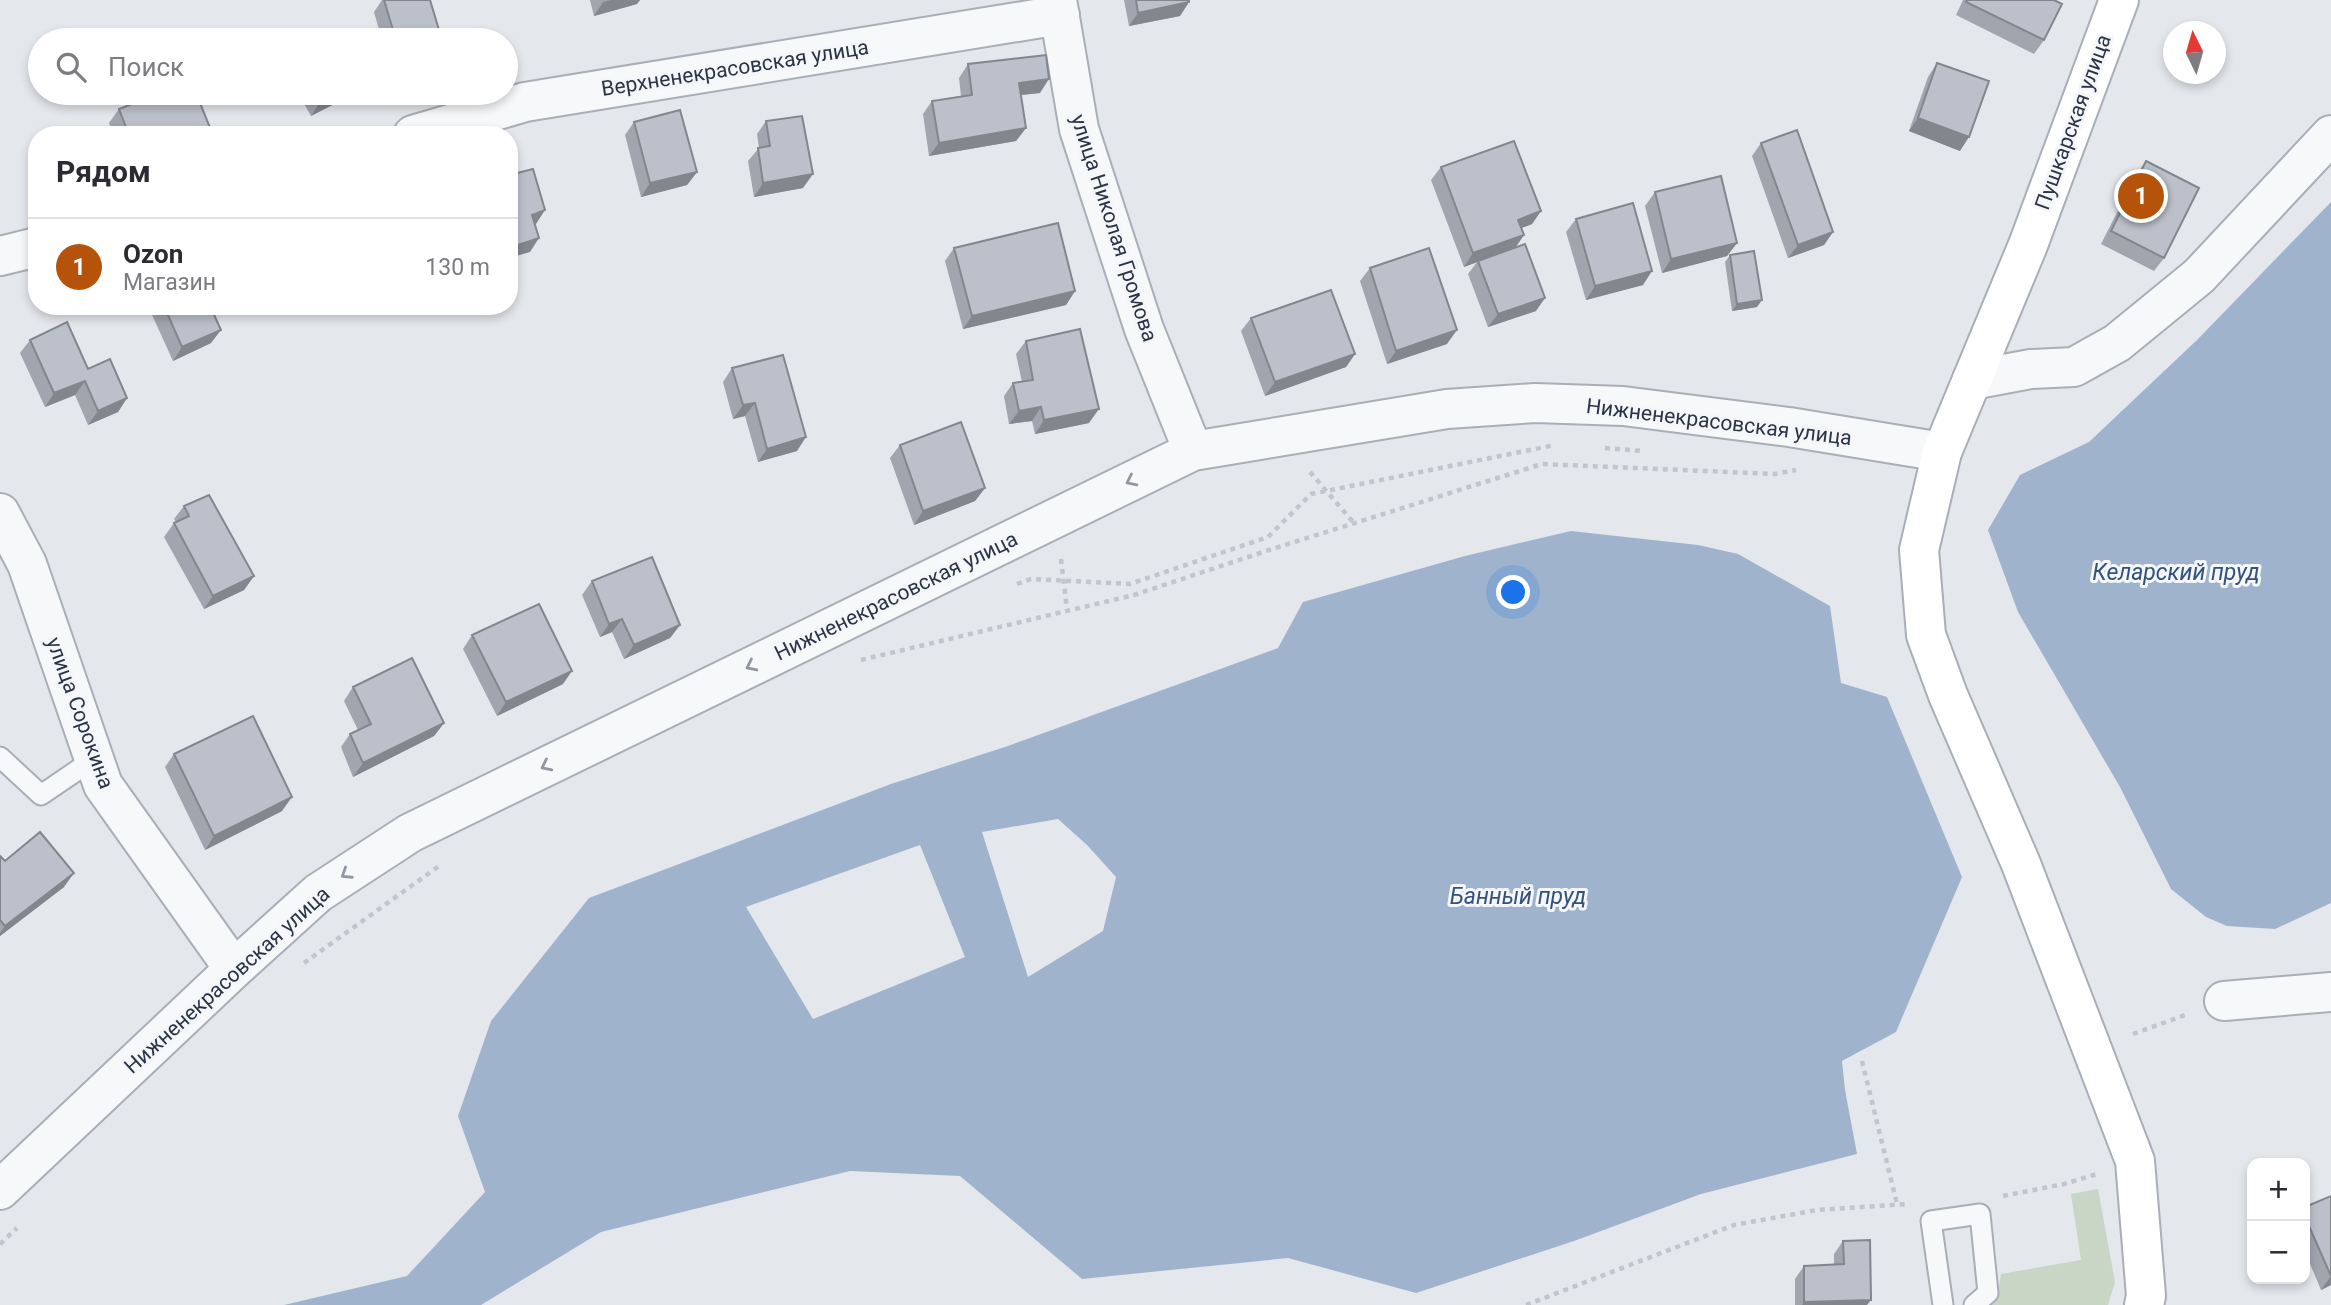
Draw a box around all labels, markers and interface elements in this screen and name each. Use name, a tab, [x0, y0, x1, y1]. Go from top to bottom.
north arrow	[2163, 21, 2226, 84]
search box	[28, 28, 518, 105]
street label: Пушкарская улица	[2030, 31, 2116, 213]
street label: Верхненекрасовская улица	[600, 35, 870, 101]
icon: search	[52, 48, 90, 86]
text: Поиск	[108, 52, 184, 82]
street label: улица Николая Громова	[1066, 111, 1162, 345]
text: Рядом	[56, 154, 151, 189]
pin: 1	[2118, 170, 2164, 222]
text: Ozon	[123, 239, 183, 269]
text: 1	[72, 254, 86, 281]
text: 130 m	[425, 254, 490, 281]
text: Магазин	[123, 269, 216, 296]
street label: Нижненекрасовская улица	[1585, 394, 1853, 450]
one-way arrow	[1126, 472, 1138, 486]
street label: Нижненекрасовская улица	[771, 527, 1021, 665]
water label: Келарский пруд	[2092, 559, 2260, 586]
your location	[1496, 575, 1530, 609]
street label: улица Сорокина	[41, 634, 119, 792]
one-way arrow	[746, 658, 758, 672]
one-way arrow	[541, 758, 553, 772]
one-way arrow	[341, 866, 354, 879]
street label: Нижненекрасовская улица	[120, 882, 334, 1078]
water label: Банный пруд	[1450, 883, 1586, 910]
map controls	[2247, 1158, 2310, 1284]
button: +	[2247, 1158, 2310, 1221]
button: −	[2247, 1221, 2310, 1284]

